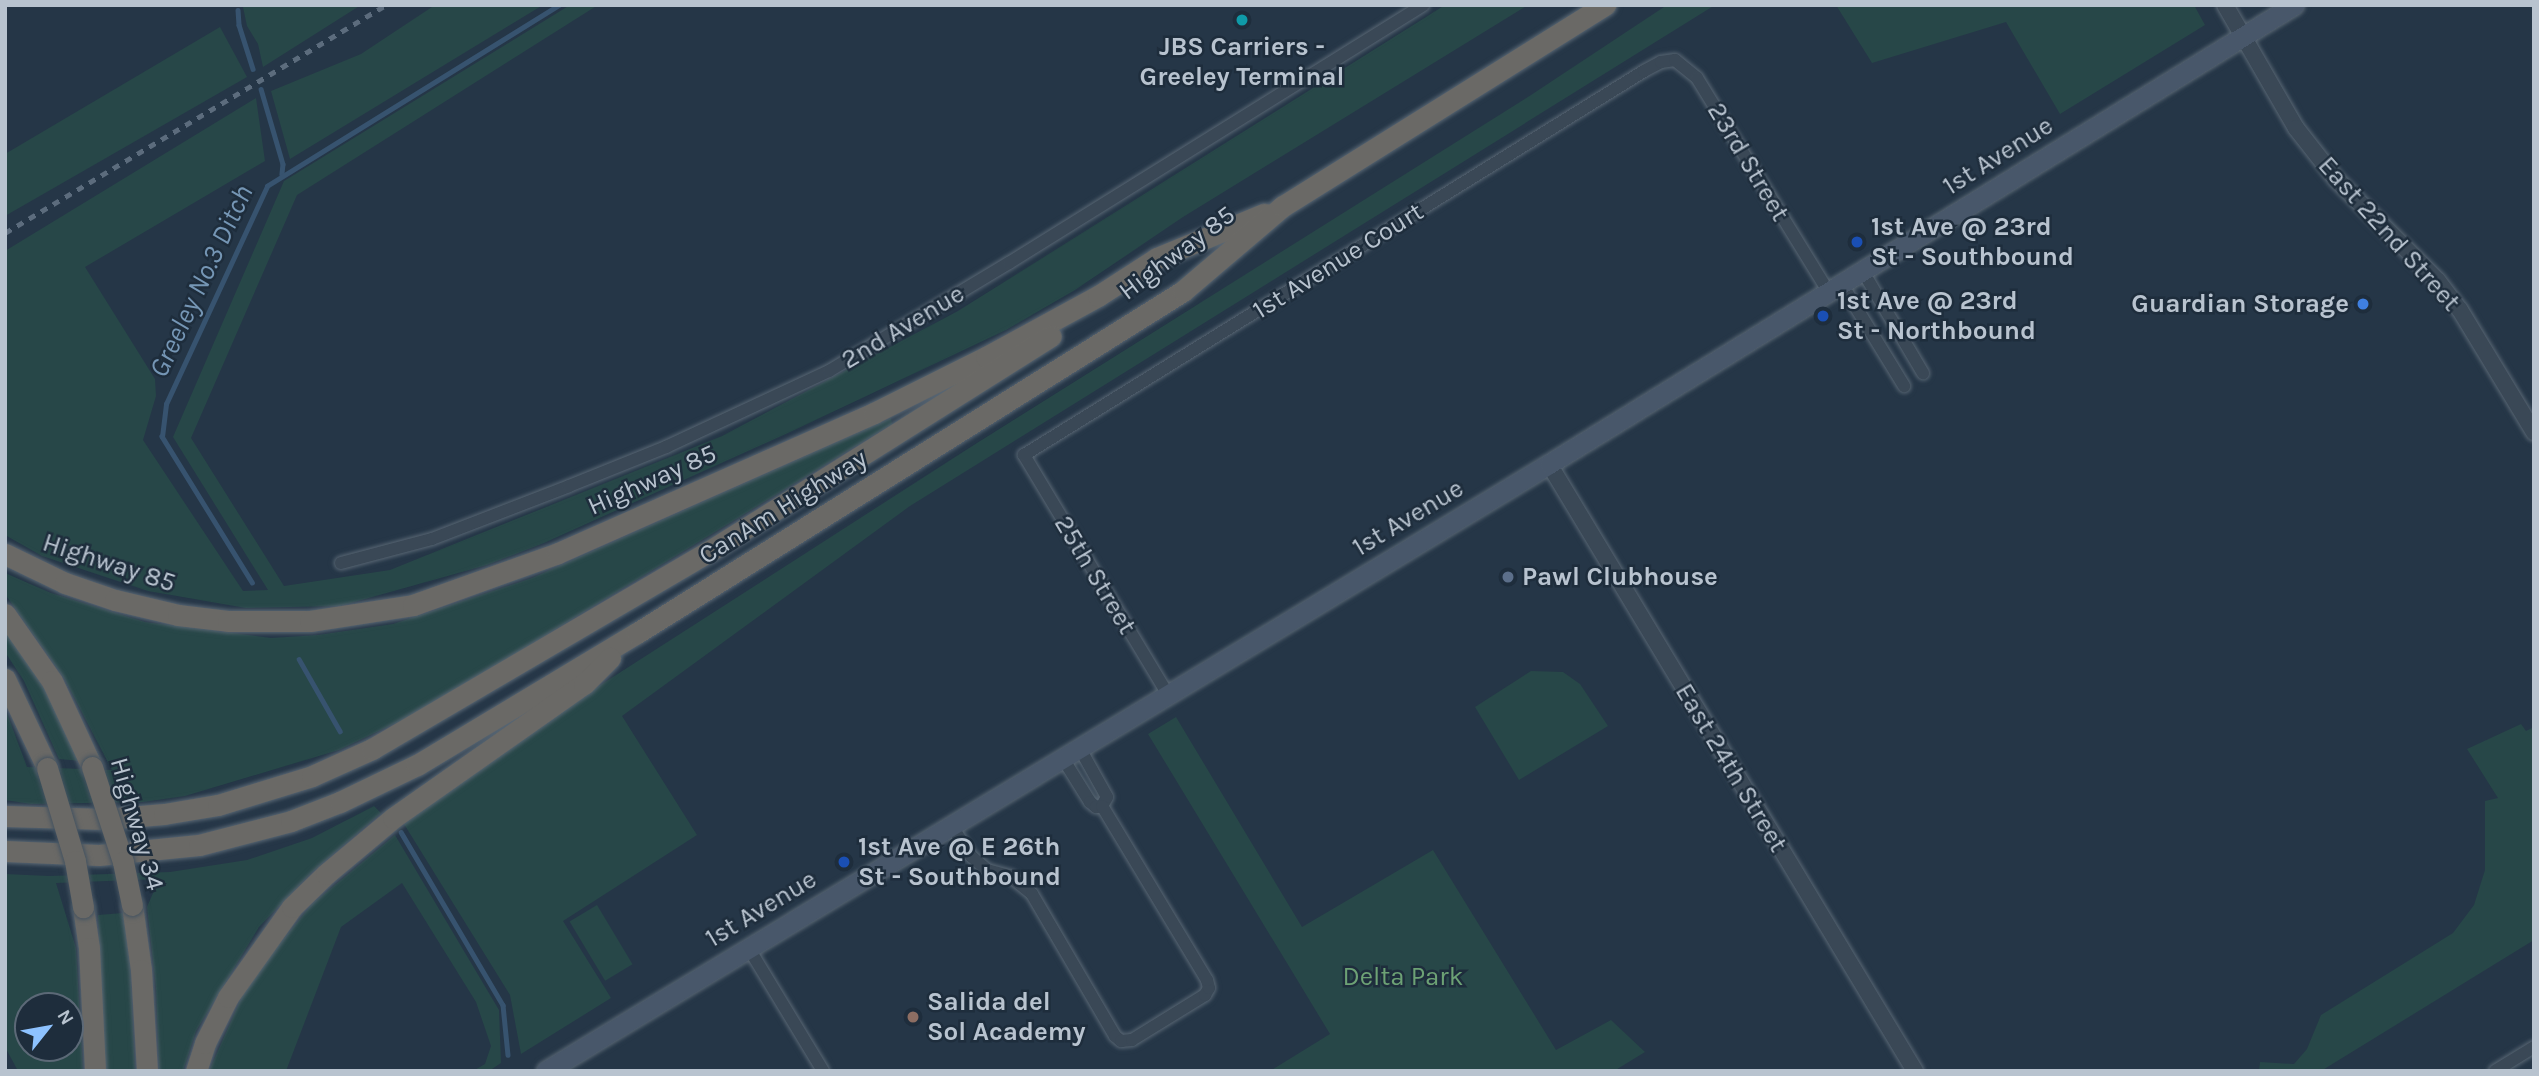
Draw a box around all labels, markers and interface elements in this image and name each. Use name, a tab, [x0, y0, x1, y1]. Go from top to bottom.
marker: JBS Carriers - Greeley Terminal	[1234, 12, 1250, 28]
place label: JBS Carriers - Greeley Terminal	[1140, 31, 1344, 92]
street label: 23rd Street	[1700, 97, 1796, 227]
street label: 1st Avenue	[1937, 110, 2059, 202]
street label: East 22nd Street	[2311, 150, 2467, 318]
water label: Greeley No.3 Ditch	[142, 180, 260, 382]
street label: 1st Avenue Court	[1247, 196, 1429, 326]
street label: Highway 85	[1113, 199, 1241, 307]
place label: 1st Ave @ 23rd St - Southbound	[1871, 211, 2074, 272]
marker: 1st Ave @ 23rd St - Southbound	[1849, 234, 1865, 250]
street label: 2nd Avenue	[836, 278, 970, 376]
place label: 1st Ave @ 23rd St - Northbound	[1837, 285, 2036, 346]
place label: Guardian Storage	[2131, 288, 2349, 320]
marker: Guardian Storage	[2355, 296, 2371, 312]
marker: 1st Ave @ 23rd St - Northbound	[1815, 308, 1831, 324]
street label: Highway 85	[583, 438, 721, 522]
street label: CanAm Highway	[693, 443, 873, 571]
street label: 1st Avenue	[1347, 473, 1469, 563]
street label: 25th Street	[1047, 510, 1143, 640]
street label: Highway 85	[39, 527, 179, 599]
place label: Pawl Clubhouse	[1522, 561, 1718, 593]
marker: Pawl Clubhouse	[1500, 569, 1516, 585]
street label: East 24th Street	[1668, 678, 1794, 858]
street label: Highway 34	[103, 754, 171, 894]
place label: 1st Ave @ E 26th St - Southbound	[858, 831, 1061, 892]
marker: 1st Ave @ E 26th St - Southbound	[836, 854, 852, 870]
street label: 1st Avenue	[700, 864, 822, 954]
park label: Delta Park	[1343, 961, 1463, 993]
place label: Salida del Sol Academy	[927, 986, 1086, 1048]
north arrow	[14, 992, 84, 1062]
text: N	[52, 1006, 78, 1029]
marker: Salida del Sol Academy	[905, 1009, 921, 1025]

